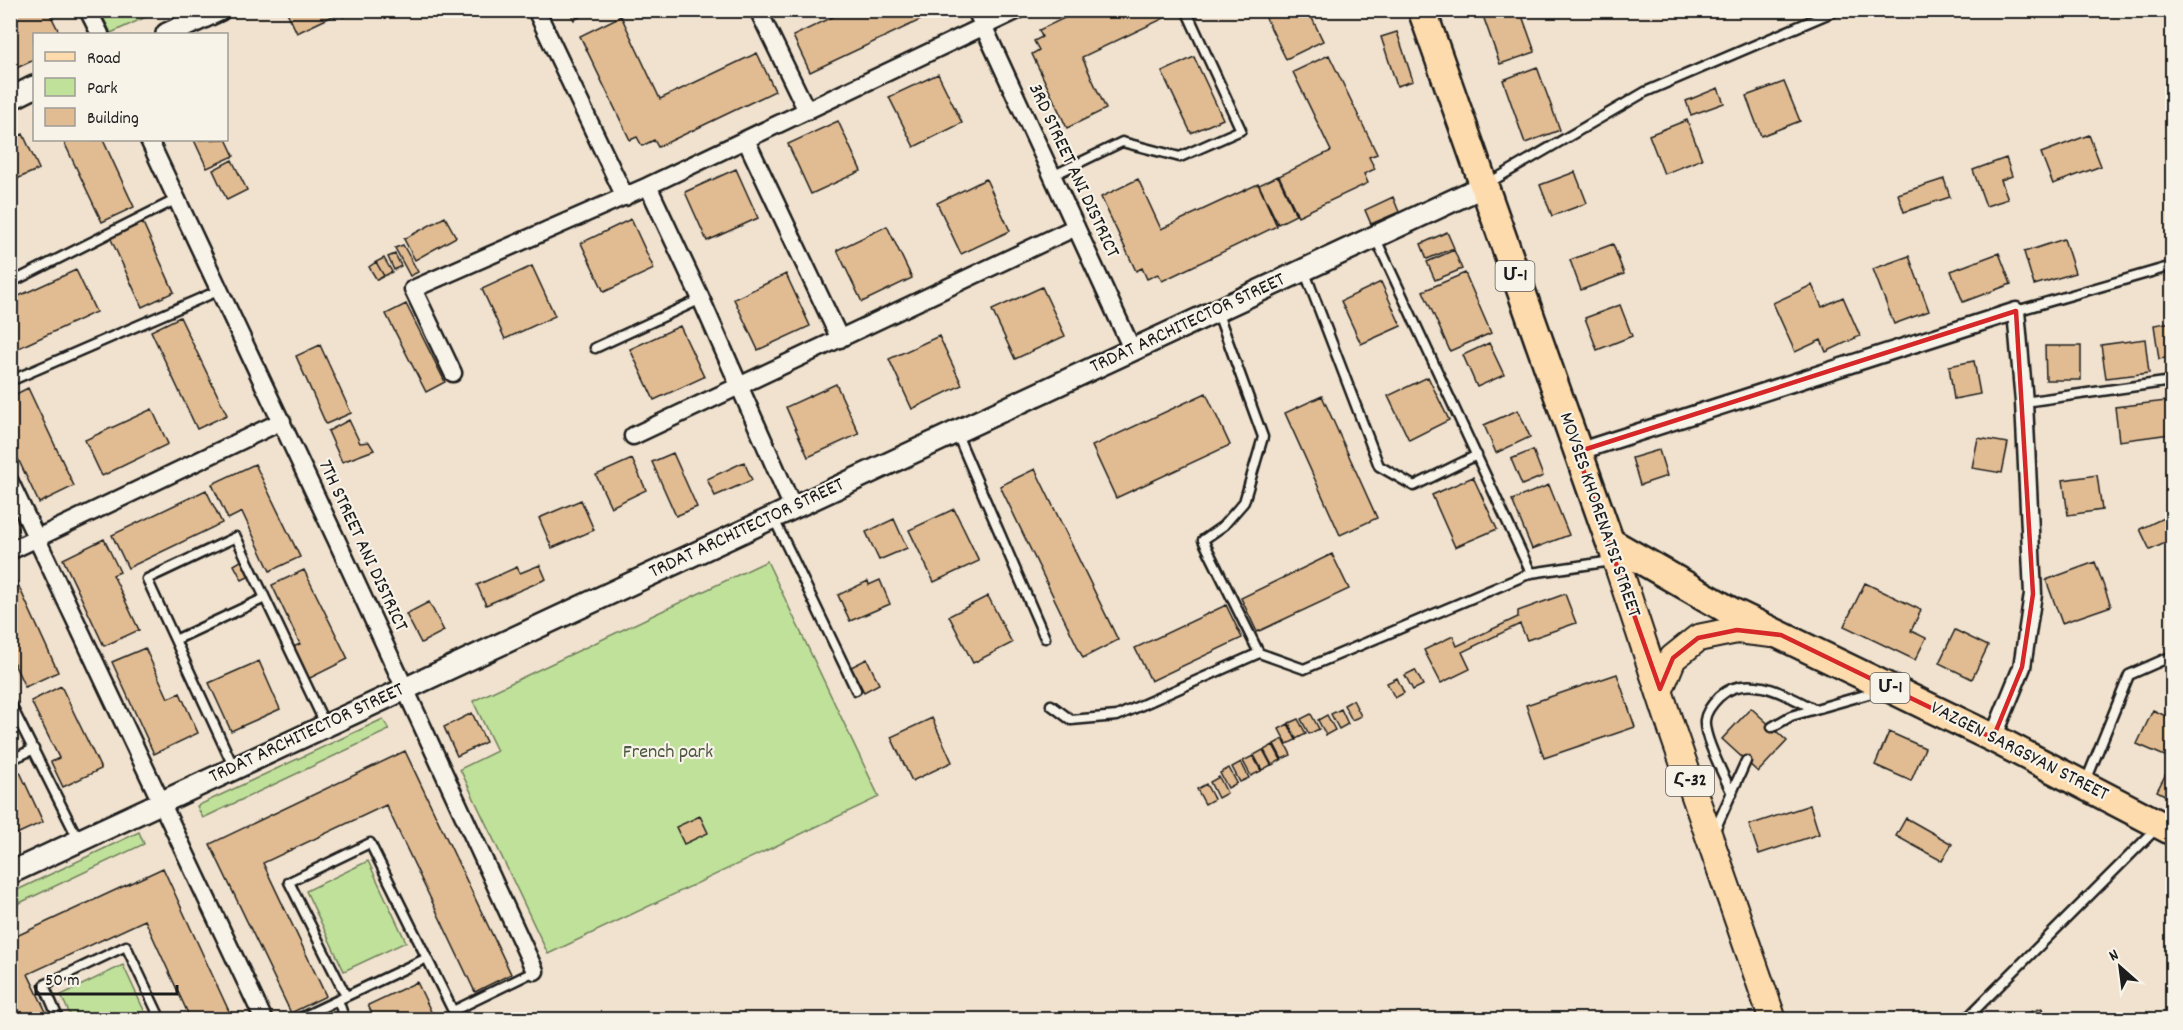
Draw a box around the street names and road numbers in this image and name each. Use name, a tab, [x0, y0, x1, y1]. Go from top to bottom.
street label: 3RD STREET ANI DISTRICT	[1020, 79, 1126, 263]
road number: Մ-1	[1496, 261, 1534, 291]
street label: TRDAT ARCHITECTOR STREET	[1086, 267, 1290, 381]
street label: MOVSES KHORENATSI STREET	[1551, 409, 1647, 621]
street label: 7TH STREET ANI DISTRICT	[310, 456, 414, 636]
street label: TRDAT ARCHITECTOR STREET	[645, 472, 849, 586]
road number: Մ-1	[1870, 673, 1910, 703]
street label: TRDAT ARCHITECTOR STREET	[205, 677, 409, 791]
street label: VAZGEN SARGSYAN STREET	[1925, 695, 2113, 809]
road number: Հ-32	[1666, 766, 1714, 796]

